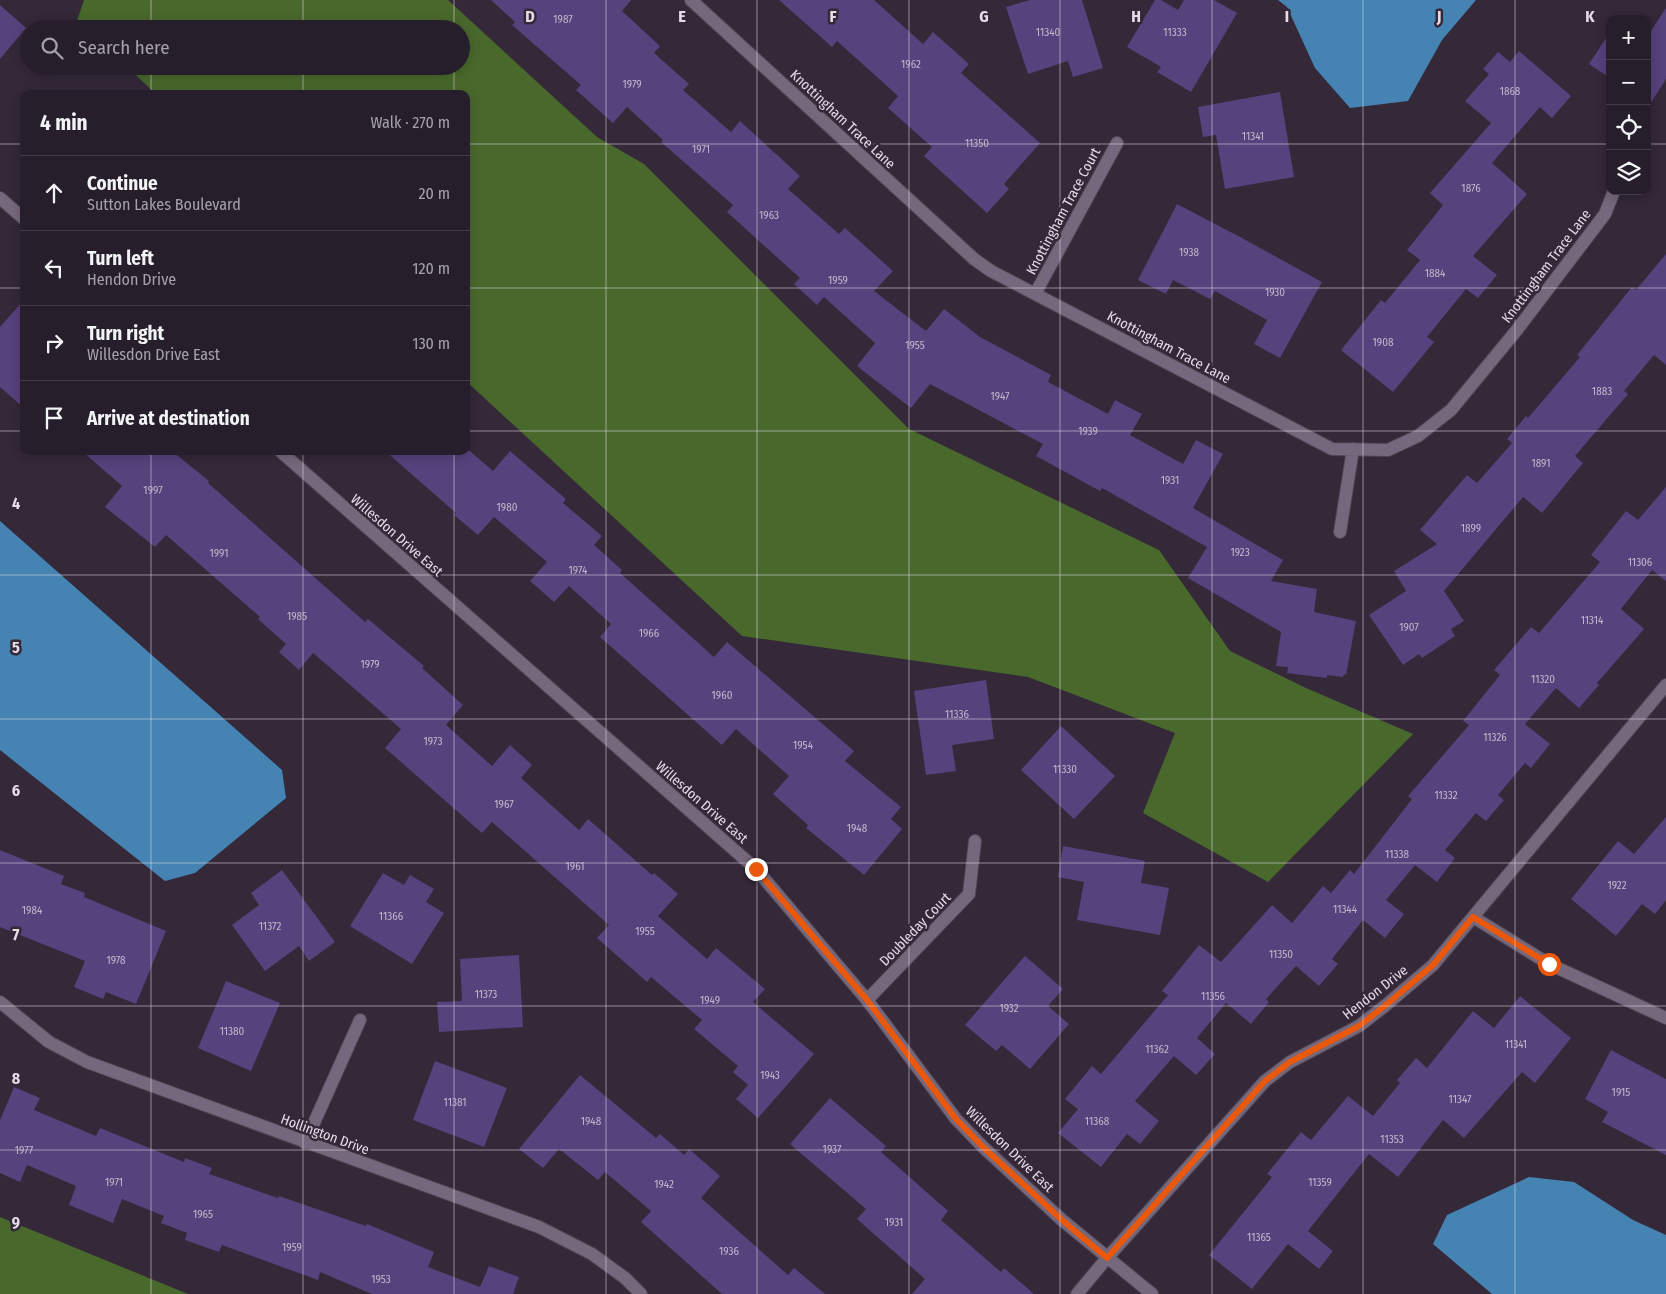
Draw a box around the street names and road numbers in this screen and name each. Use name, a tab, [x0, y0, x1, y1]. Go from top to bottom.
street label: Knottingham Trace Lane	[787, 66, 899, 173]
street label: Knottingham Trace Court	[1023, 144, 1104, 278]
street label: Knottingham Trace Lane	[1498, 206, 1595, 326]
street label: Knottingham Trace Lane	[1104, 308, 1234, 387]
street label: Willesdon Drive East	[347, 491, 446, 580]
street label: Willesdon Drive East	[652, 758, 751, 847]
street label: Doubleday Court	[876, 889, 955, 970]
street label: Hendon Drive	[1339, 962, 1411, 1023]
street label: Willesdon Drive East	[962, 1103, 1058, 1196]
street label: Hollington Drive	[278, 1111, 371, 1158]

